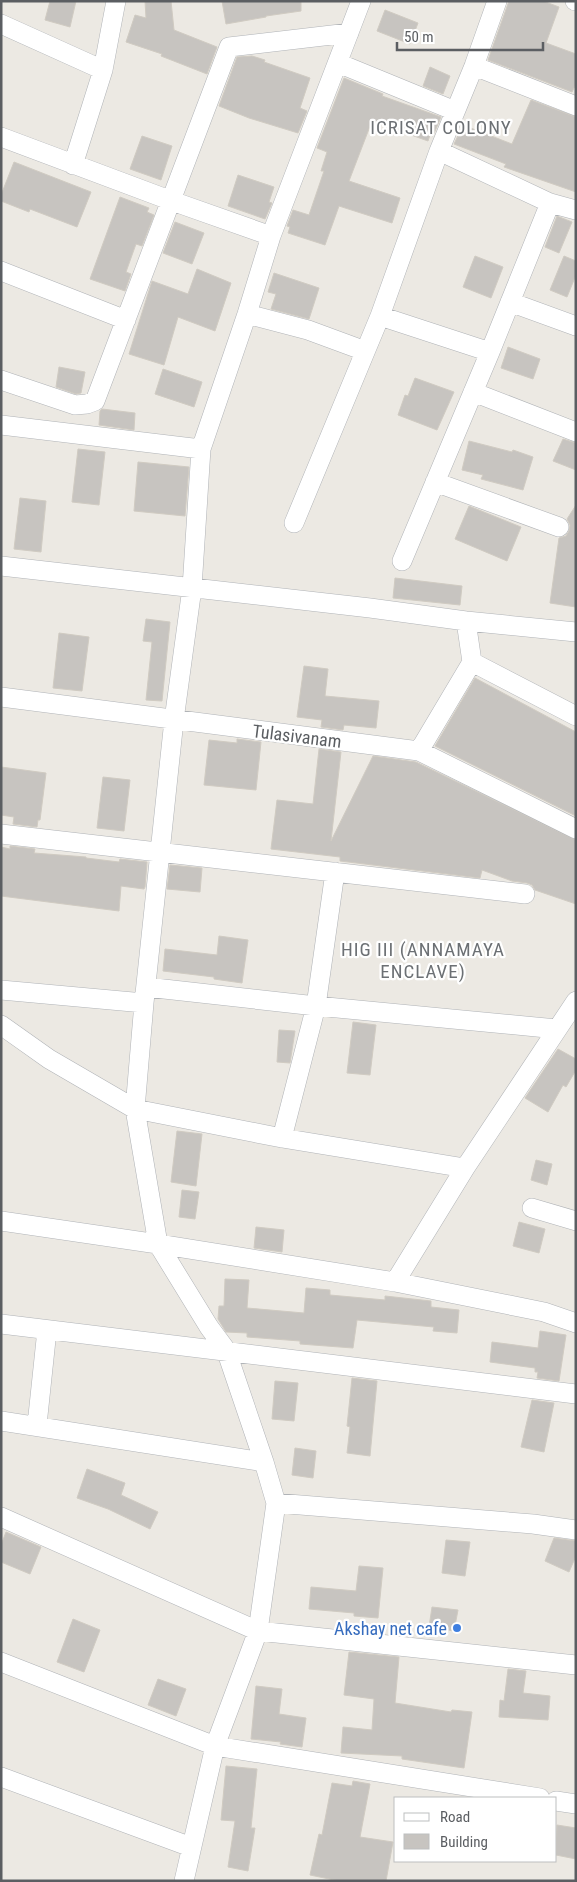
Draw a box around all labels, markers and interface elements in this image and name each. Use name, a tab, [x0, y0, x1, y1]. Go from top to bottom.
scale bar	[397, 20, 543, 52]
text: 50 m	[404, 28, 434, 46]
district label: ICRISAT COLONY	[370, 116, 512, 139]
street label: Tulasivanam	[251, 720, 343, 752]
district label: HIG III (ANNAMAYA ENCLAVE)	[341, 938, 505, 983]
place label: Akshay net cafe	[334, 1618, 447, 1639]
marker: Akshay net cafe	[451, 1622, 463, 1634]
legend	[394, 1797, 557, 1862]
text: Road	[440, 1808, 470, 1826]
text: Building	[440, 1833, 488, 1851]

